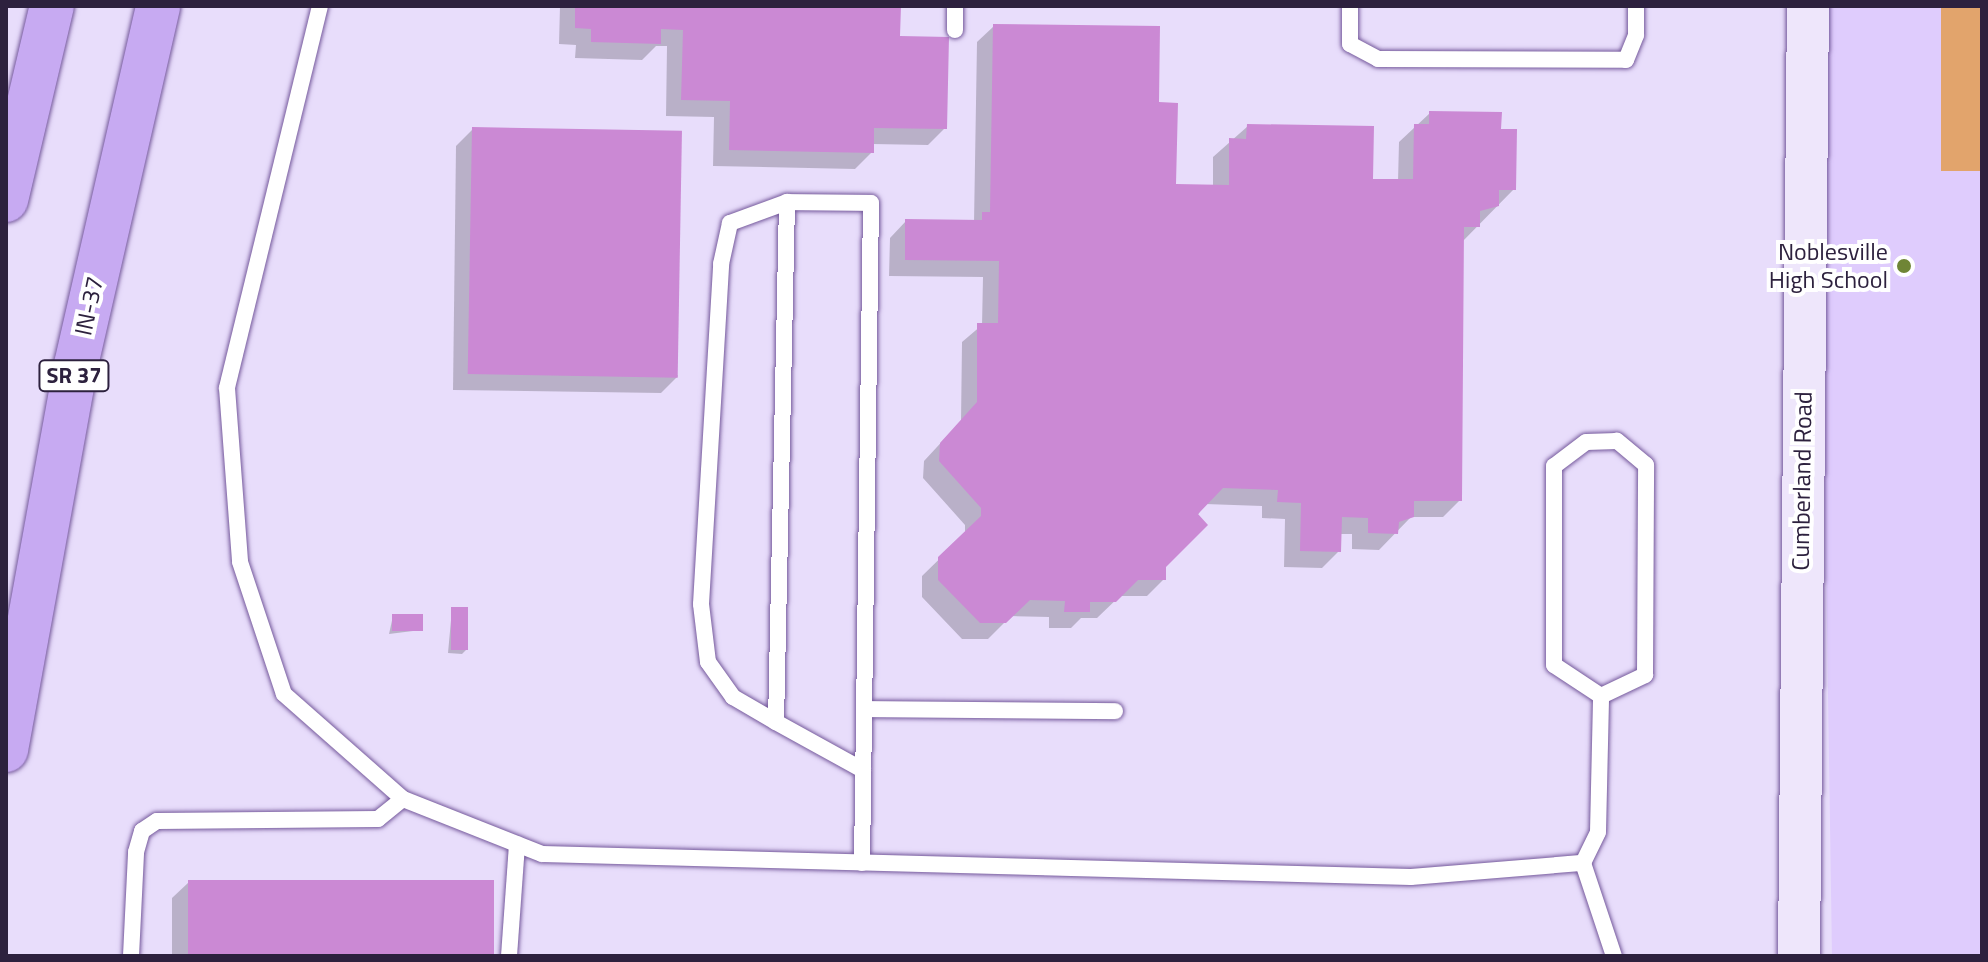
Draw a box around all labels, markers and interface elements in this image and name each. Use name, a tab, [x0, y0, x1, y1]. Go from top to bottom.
place label: Noblesville High School	[1769, 238, 1888, 294]
marker: Noblesville High School	[1895, 257, 1913, 275]
street label: IN-37	[69, 274, 109, 338]
road number: SR 37	[38, 358, 110, 394]
street label: Cumberland Road	[1786, 391, 1818, 571]

